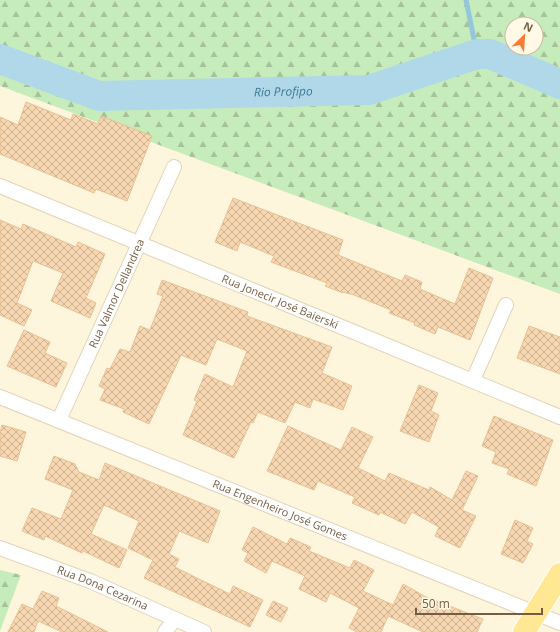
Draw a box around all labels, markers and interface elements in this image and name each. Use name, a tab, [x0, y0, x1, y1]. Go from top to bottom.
north arrow	[504, 16, 544, 56]
text: N	[521, 18, 536, 35]
water label: Rio Profipo	[254, 82, 313, 101]
street label: Rua Valmor Dellandrea	[85, 236, 147, 350]
street label: Rua Jonecir José Baierski	[220, 270, 341, 332]
street label: Rua Engenheiro José Gomes	[211, 476, 350, 543]
street label: Rua Dona Cezarina	[55, 562, 151, 613]
scale bar	[416, 590, 542, 616]
text: 50 m	[422, 595, 450, 612]

